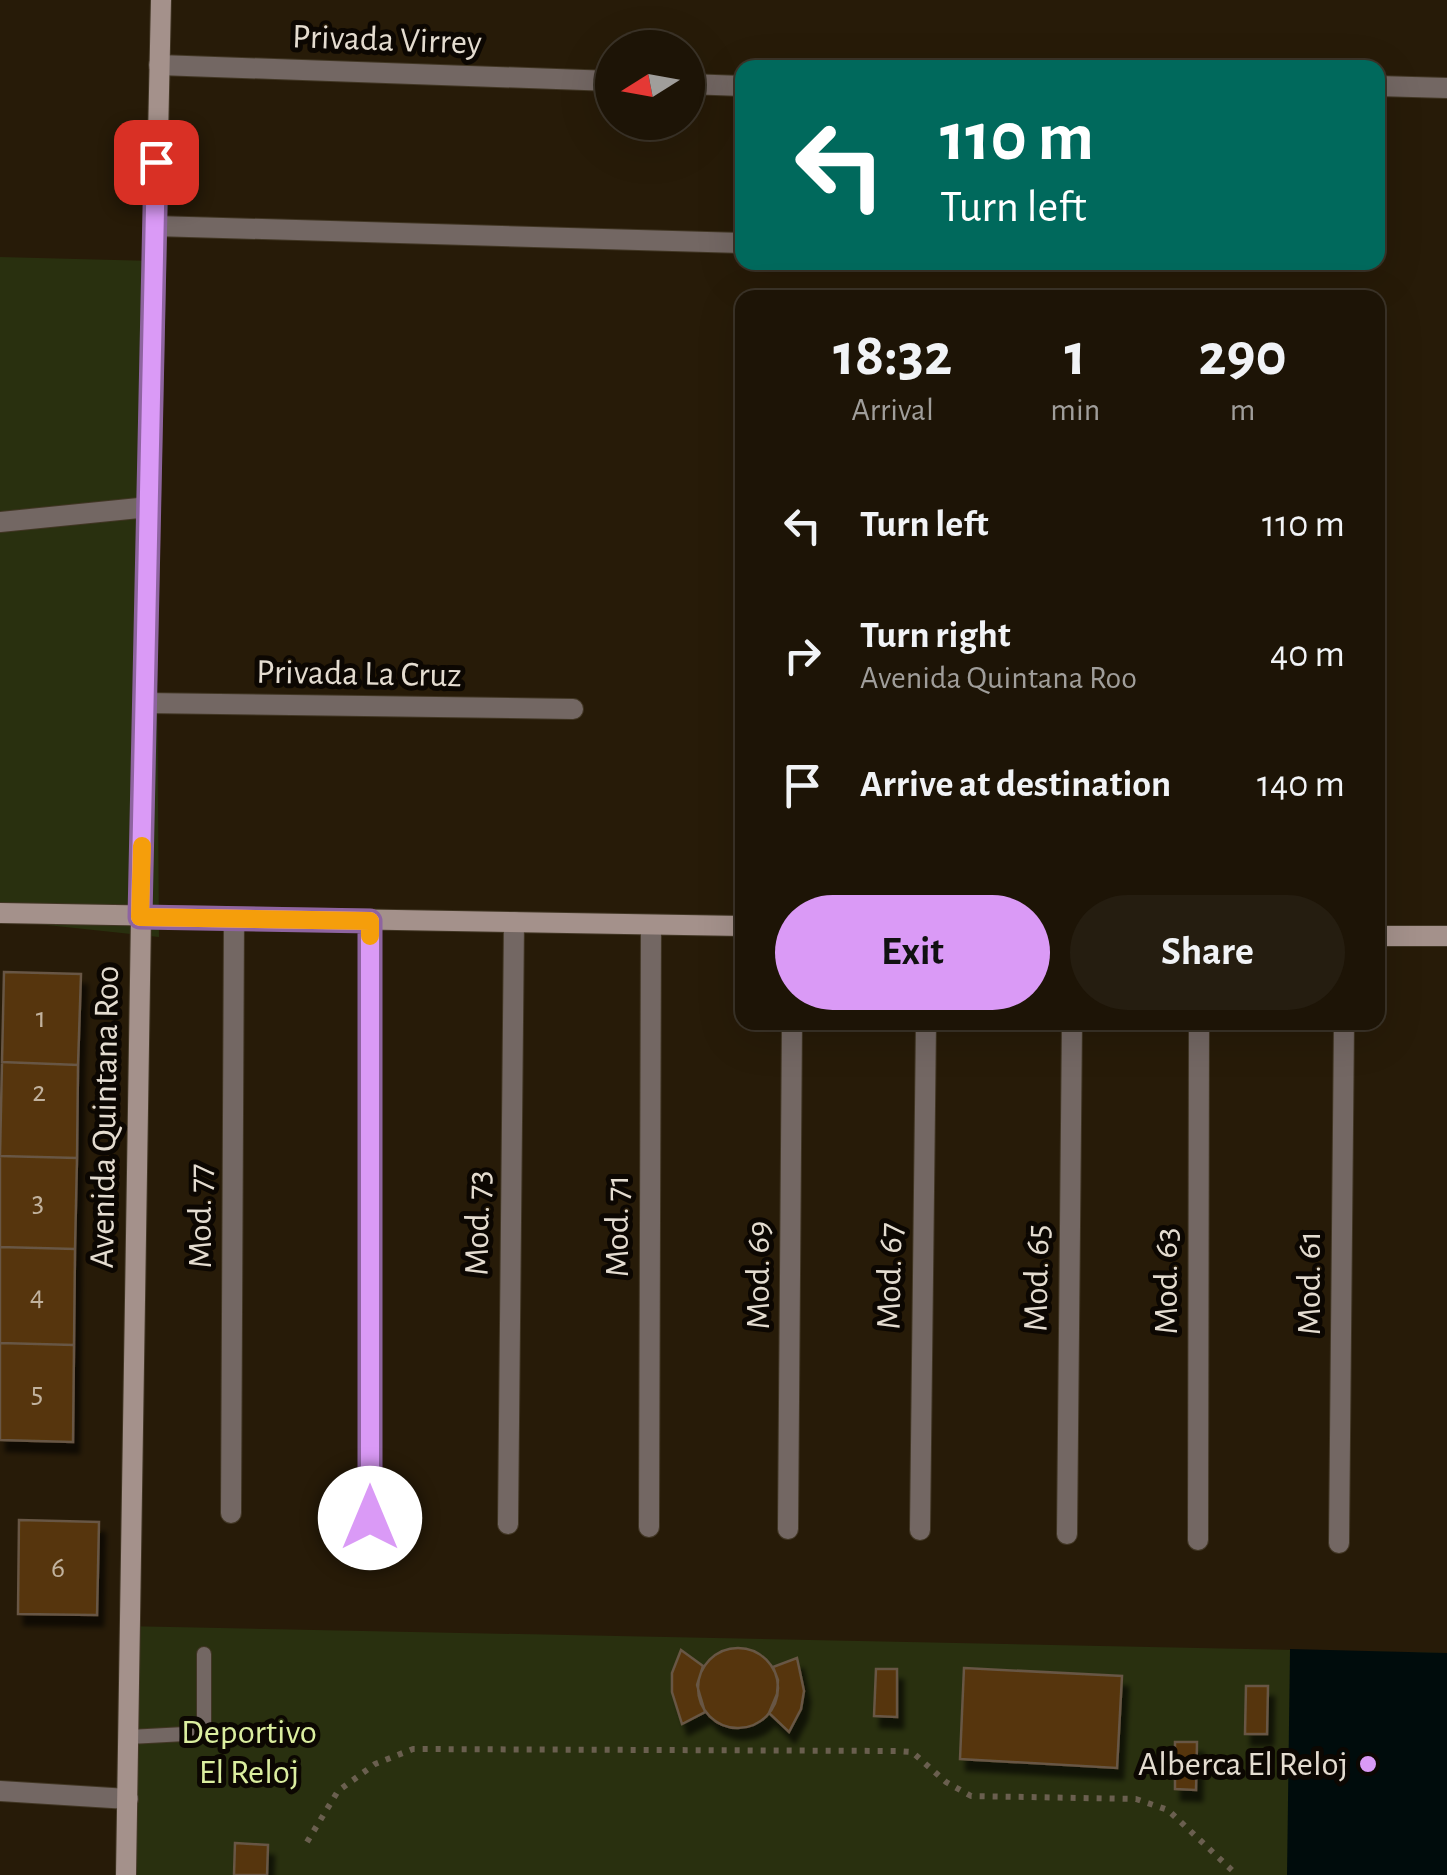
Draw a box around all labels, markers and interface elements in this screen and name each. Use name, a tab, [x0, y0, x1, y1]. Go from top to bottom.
street label: Privada Virrey	[292, 19, 482, 61]
north arrow	[595, 30, 705, 140]
map controls	[595, 30, 705, 140]
icon: left	[775, 100, 905, 230]
text: 110 m	[940, 103, 1094, 173]
pin	[114, 120, 199, 205]
icon: arrive	[129, 135, 184, 190]
text: Turn left	[940, 185, 1087, 230]
text: 18:32	[833, 326, 952, 386]
text: 1	[1064, 326, 1086, 386]
text: 290	[1198, 326, 1287, 386]
text: Arrival	[852, 394, 934, 426]
text: min	[1050, 394, 1100, 426]
text: m	[1230, 394, 1255, 426]
icon: left	[775, 498, 830, 553]
text: Turn left	[860, 506, 988, 544]
text: 110 m	[1262, 506, 1345, 544]
text: Turn right	[860, 617, 1010, 655]
icon: right	[775, 628, 830, 683]
text: 40 m	[1270, 636, 1345, 674]
street label: Privada La Cruz	[256, 655, 462, 693]
text: Avenida Quintana Roo	[860, 662, 1137, 694]
icon: arrive	[775, 758, 830, 813]
text: Arrive at destination	[860, 766, 1171, 804]
text: 140 m	[1257, 766, 1345, 804]
button: Exit	[775, 895, 1050, 1010]
button: Share	[1070, 895, 1345, 1010]
street label: Avenida Quintana Roo	[85, 965, 125, 1269]
house number: 1	[36, 1003, 46, 1033]
house number: 2	[32, 1077, 46, 1107]
street label: Mod. 77	[183, 1163, 218, 1269]
street label: Mod. 73	[460, 1170, 496, 1276]
street label: Mod. 71	[600, 1175, 635, 1277]
house number: 3	[32, 1187, 44, 1217]
street label: Mod. 69	[741, 1221, 776, 1329]
street label: Mod. 67	[872, 1222, 908, 1330]
street label: Mod. 65	[1019, 1224, 1055, 1332]
street label: Mod. 63	[1149, 1228, 1184, 1334]
street label: Mod. 61	[1292, 1231, 1327, 1335]
house number: 4	[30, 1281, 44, 1311]
house number: 5	[31, 1378, 43, 1408]
position arrow	[318, 1466, 422, 1570]
house number: 6	[51, 1553, 65, 1583]
park label: Deportivo El Reloj	[181, 1715, 317, 1790]
place label: Alberca El Reloj	[1138, 1747, 1348, 1782]
marker: Alberca El Reloj	[1357, 1753, 1379, 1775]

